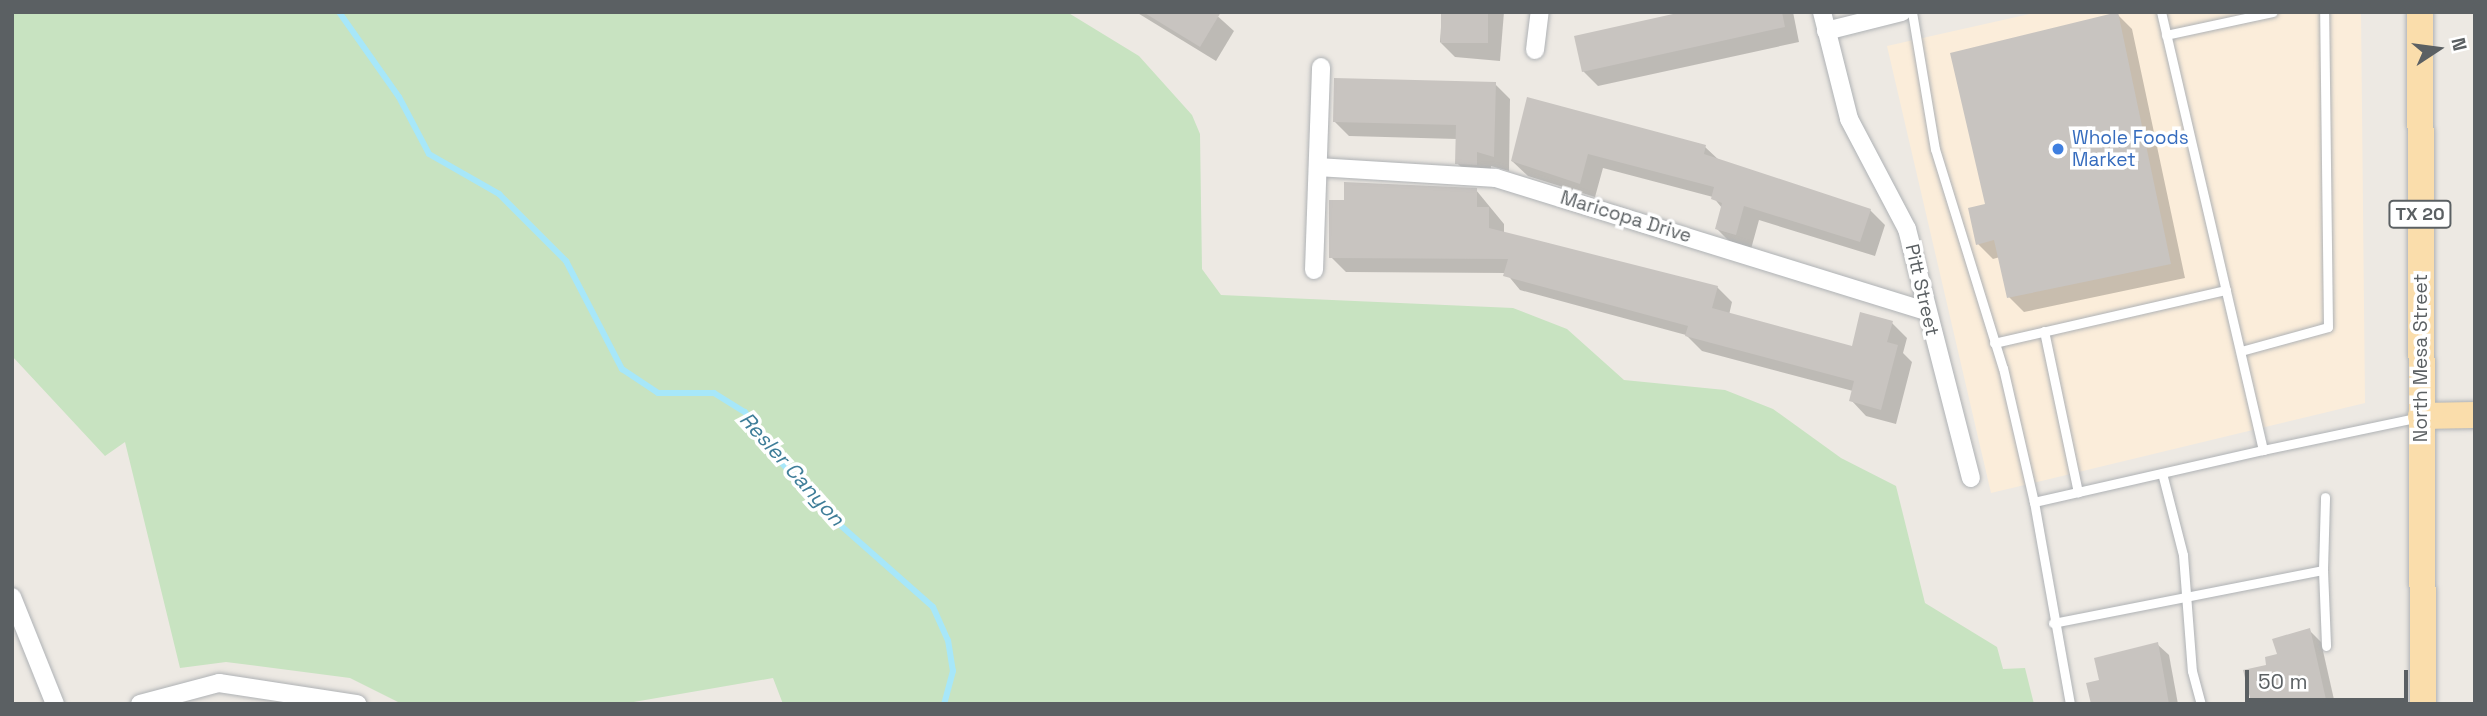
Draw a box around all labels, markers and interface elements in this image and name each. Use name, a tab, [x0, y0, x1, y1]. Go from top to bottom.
north arrow	[2403, 14, 2473, 84]
text: N	[2445, 35, 2473, 53]
place label: Whole Foods Market	[2072, 127, 2189, 171]
marker: Whole Foods Market	[2050, 141, 2066, 157]
street label: Maricopa Drive	[1558, 186, 1694, 248]
road number: TX 20	[2387, 200, 2453, 229]
street label: Pitt Street	[1900, 242, 1944, 338]
street label: North Mesa Street	[2410, 274, 2432, 442]
water label: Resler Canyon	[734, 407, 850, 531]
scale bar	[2249, 656, 2412, 700]
text: 50 m	[2258, 668, 2308, 695]

